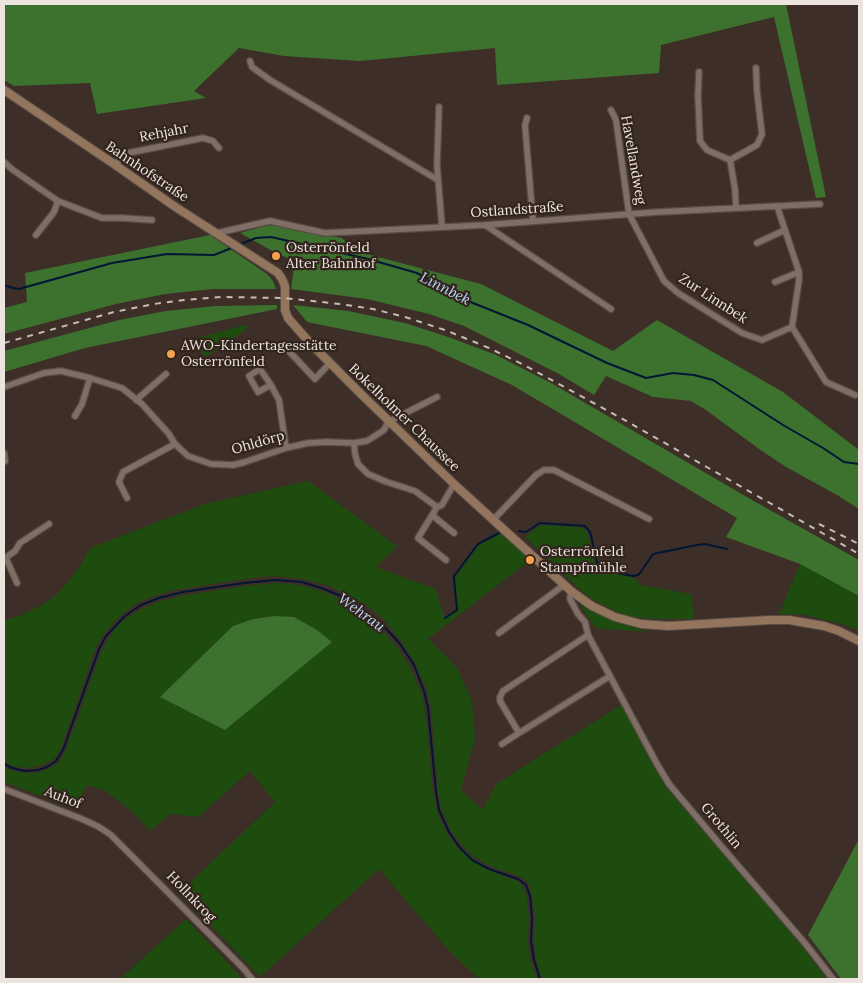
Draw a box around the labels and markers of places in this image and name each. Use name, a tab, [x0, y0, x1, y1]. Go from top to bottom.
place label: Osterrönfeld Alter Bahnhof	[286, 240, 375, 272]
marker: Osterrönfeld Alter Bahnhof	[270, 250, 282, 262]
place label: AWO-Kindertagesstätte Osterrönfeld	[181, 338, 337, 371]
marker: AWO-Kindertagesstätte Osterrönfeld	[165, 348, 177, 360]
place label: Osterrönfeld Stampfmühle	[540, 544, 627, 576]
marker: Osterrönfeld Stampfmühle	[524, 554, 536, 566]

